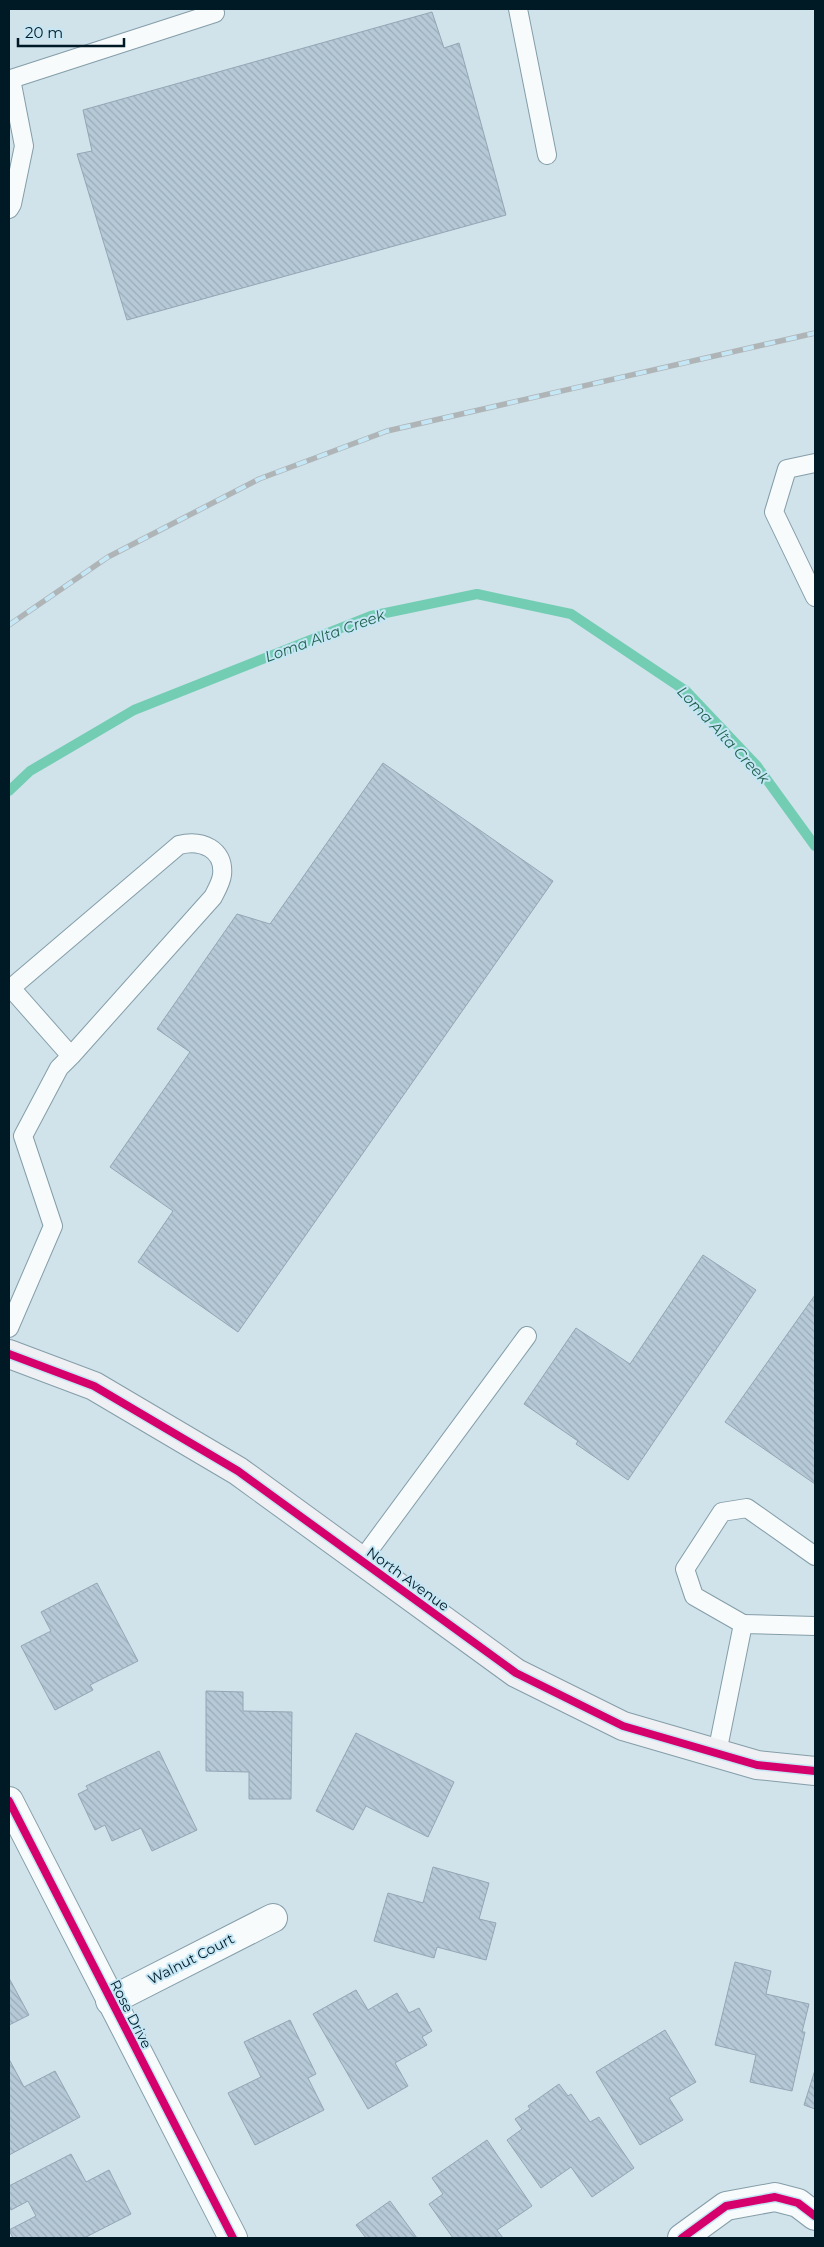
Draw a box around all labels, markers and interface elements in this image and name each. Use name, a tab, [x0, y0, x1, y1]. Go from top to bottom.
scale bar	[18, 15, 124, 47]
text: 20 m	[25, 23, 63, 42]
water label: Loma Alta Creek	[262, 605, 389, 666]
water label: Loma Alta Creek	[673, 682, 774, 788]
street label: North Avenue	[363, 1543, 453, 1615]
street label: Walnut Court	[145, 1929, 237, 1988]
street label: Rose Drive	[106, 1977, 156, 2051]

